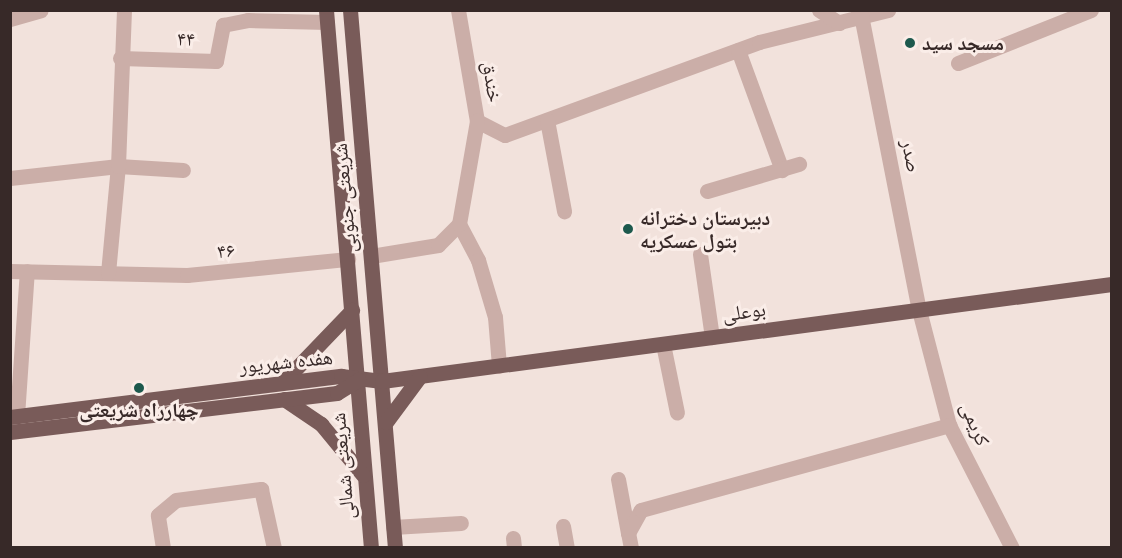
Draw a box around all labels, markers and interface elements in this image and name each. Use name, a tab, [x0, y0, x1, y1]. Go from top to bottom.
street label: ۴۴	[177, 27, 195, 51]
place label: مسجد سید	[922, 31, 1004, 55]
marker: مسجد سید	[903, 36, 917, 50]
street label: خندق	[477, 60, 507, 104]
street label: صدر	[896, 138, 926, 174]
street label: شریعتی جنوبی	[328, 142, 362, 254]
place label: دبیرستان دخترانه بتول عسکریه	[640, 206, 770, 253]
marker: دبیرستان دخترانه بتول عسکریه	[621, 222, 635, 236]
street label: ۴۶	[216, 238, 236, 264]
street label: بوعلی	[721, 297, 767, 327]
street label: هفده شهریور	[238, 345, 334, 379]
marker: چهارراه شریعتی	[132, 381, 146, 395]
place label: چهارراه شریعتی	[79, 398, 199, 422]
street label: کریمی	[955, 398, 995, 450]
street label: شریعتی شمالی	[326, 412, 360, 520]

